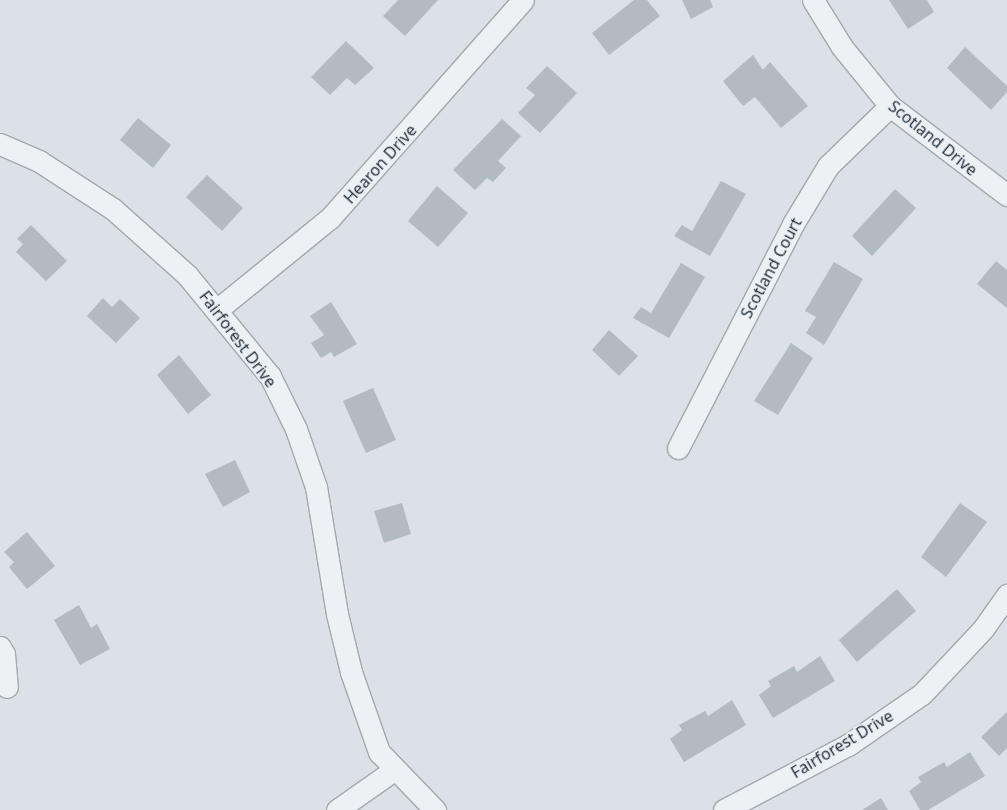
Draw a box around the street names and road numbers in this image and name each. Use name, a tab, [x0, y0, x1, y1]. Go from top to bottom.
street label: Scotland Drive	[885, 96, 981, 180]
street label: Hearon Drive	[340, 121, 420, 207]
street label: Scotland Court	[736, 215, 806, 321]
street label: Fairforest Drive	[196, 287, 280, 391]
street label: Fairforest Drive	[787, 706, 897, 782]

